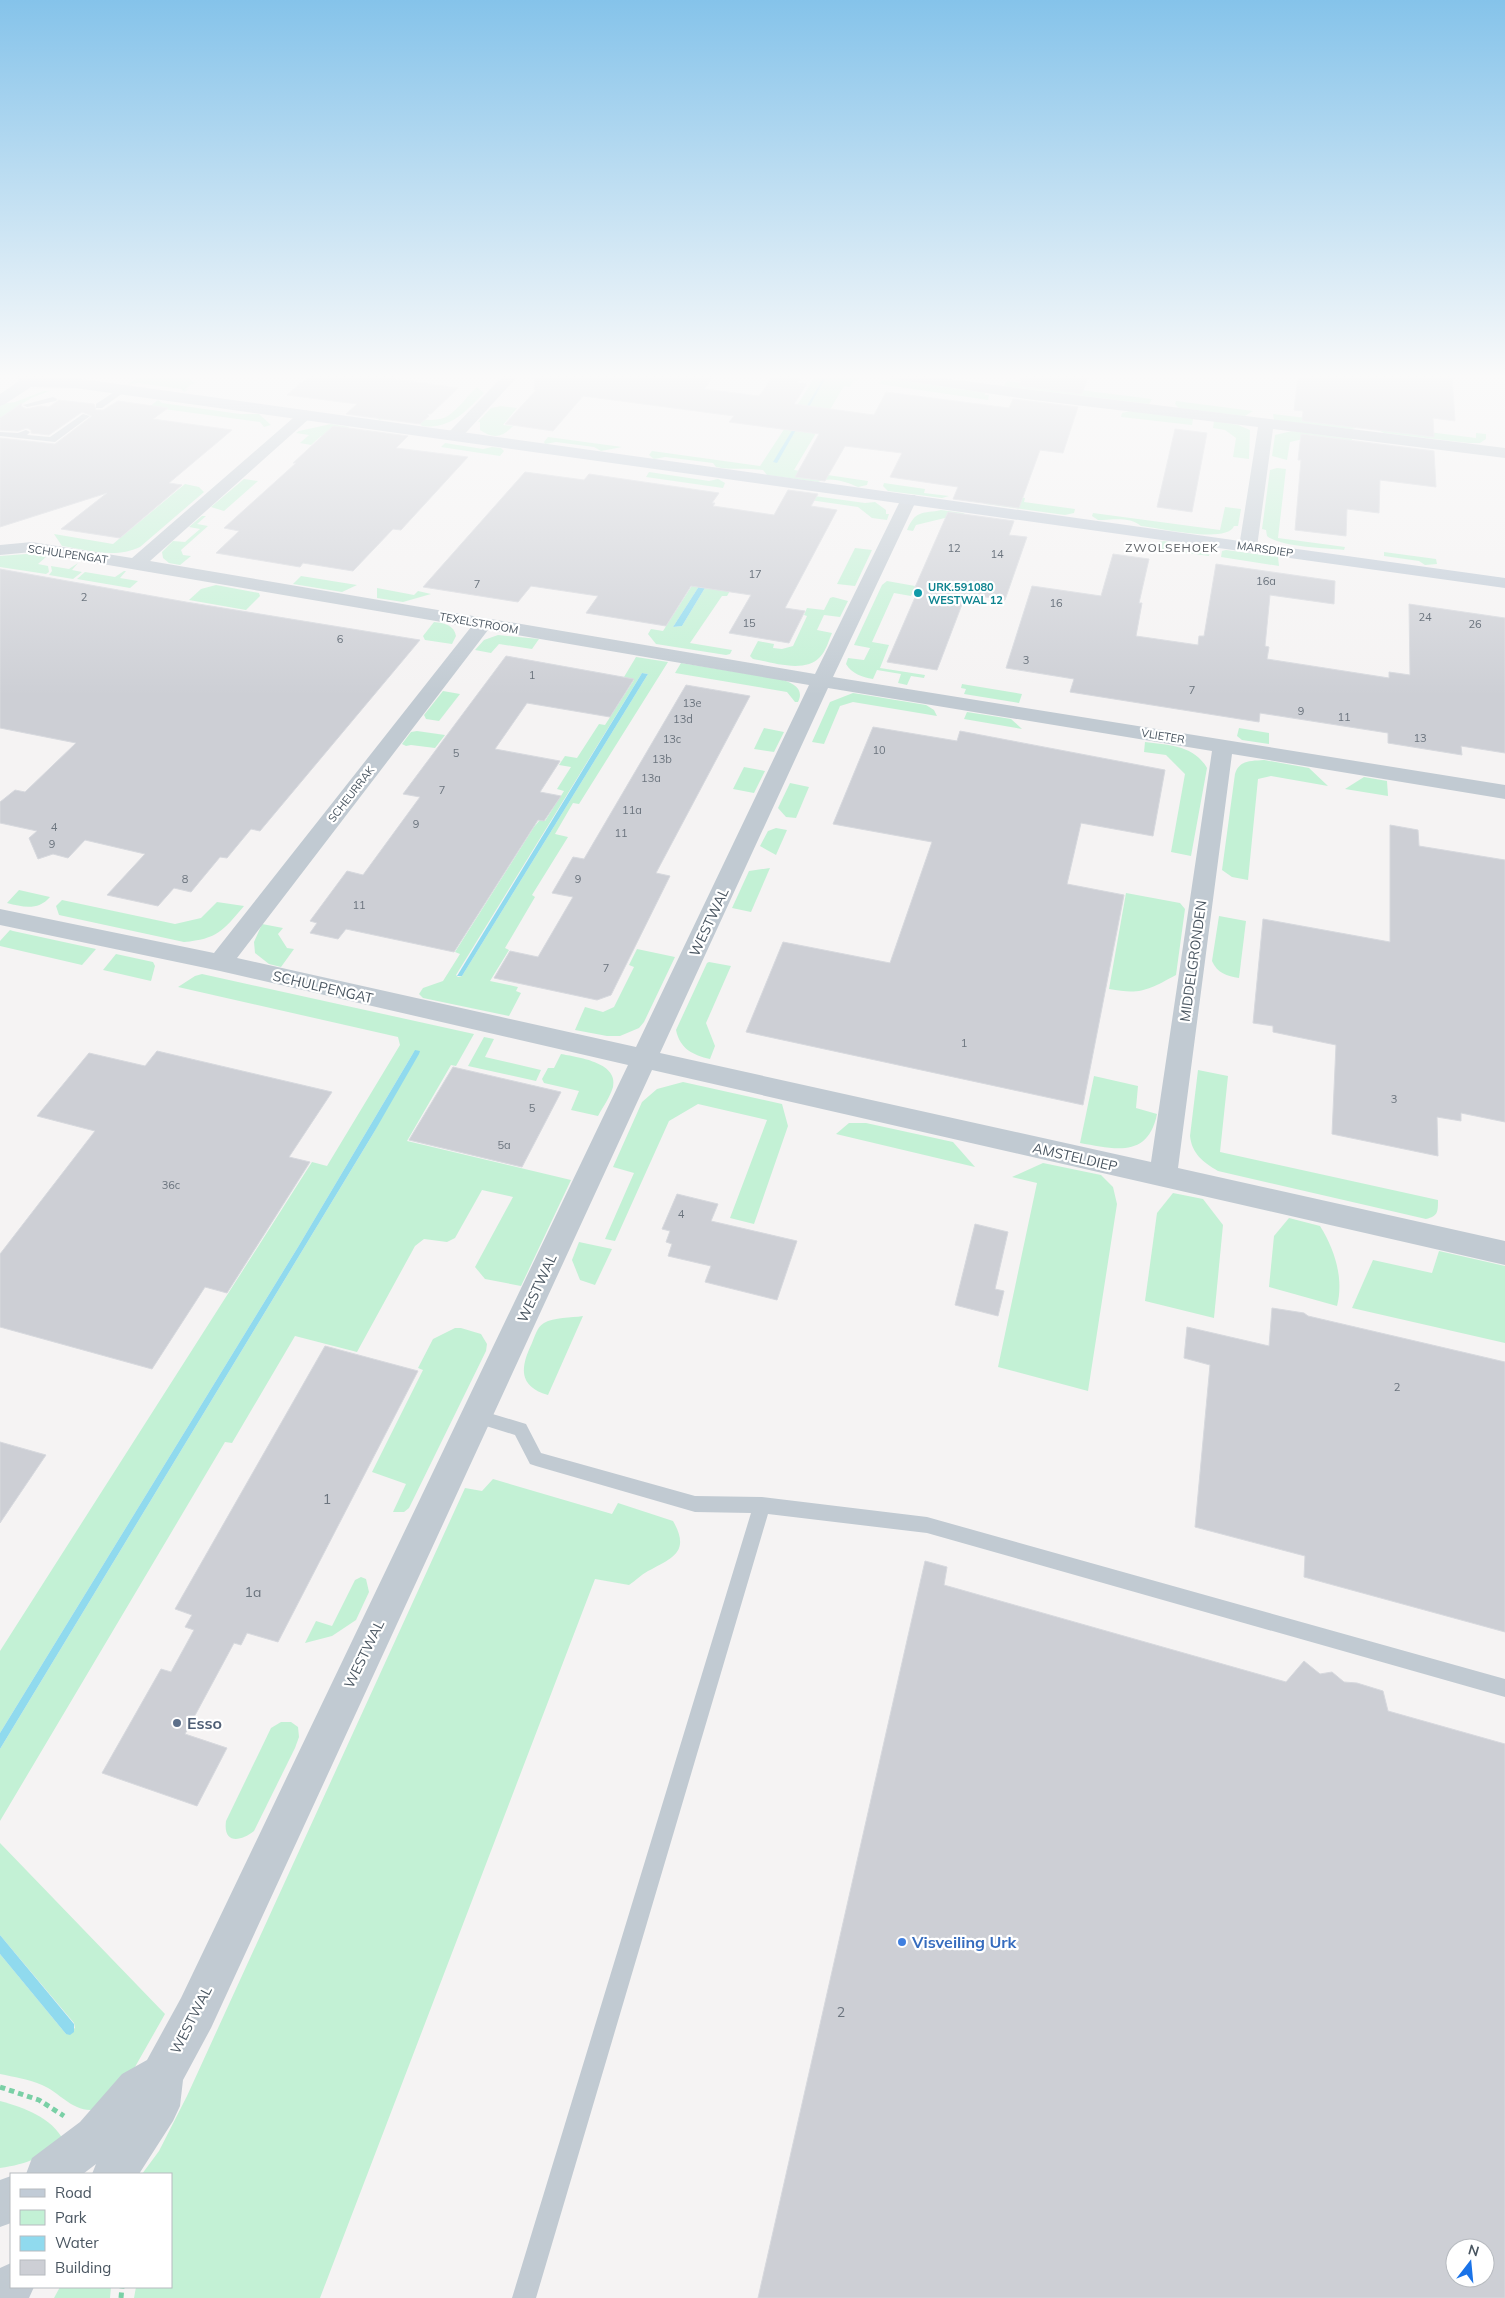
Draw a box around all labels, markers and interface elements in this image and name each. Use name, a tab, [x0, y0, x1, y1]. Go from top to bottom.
street label: MARSDIEP	[1236, 538, 1294, 560]
district label: ZWOLSEHOEK	[1125, 540, 1219, 555]
street label: SCHULPENGAT	[27, 541, 109, 567]
house number: 12	[947, 541, 961, 555]
house number: 14	[990, 547, 1004, 561]
house number: 17	[748, 567, 762, 581]
house number: 16a	[1256, 574, 1276, 588]
house number: 7	[474, 577, 480, 591]
place label: URK.591080 WESTWAL 12	[928, 580, 1003, 607]
marker: URK.591080 WESTWAL 12	[912, 587, 924, 599]
house number: 2	[81, 590, 88, 604]
house number: 16	[1049, 596, 1063, 610]
street label: TEXELSTROOM	[438, 609, 520, 637]
house number: 24	[1418, 610, 1432, 624]
house number: 15	[742, 616, 756, 630]
house number: 26	[1468, 617, 1482, 631]
house number: 6	[337, 632, 344, 646]
house number: 3	[1023, 653, 1029, 667]
house number: 1	[529, 668, 535, 682]
house number: 7	[1189, 683, 1195, 697]
house number: 13e	[682, 696, 702, 710]
house number: 9	[1298, 704, 1304, 718]
house number: 11	[1337, 710, 1351, 724]
house number: 13d	[673, 712, 693, 726]
street label: VLIETER	[1140, 726, 1186, 746]
house number: 13	[1413, 731, 1427, 745]
house number: 13c	[663, 732, 682, 746]
house number: 10	[872, 743, 886, 757]
house number: 5	[453, 746, 460, 760]
house number: 13b	[652, 752, 672, 766]
street label: SCHEURRAK	[325, 762, 378, 825]
house number: 13a	[641, 771, 661, 785]
house number: 7	[439, 783, 445, 797]
house number: 11a	[622, 803, 642, 817]
house number: 9	[413, 817, 419, 831]
house number: 4	[51, 820, 58, 834]
house number: 11	[614, 826, 628, 840]
house number: 9	[49, 837, 55, 851]
house number: 8	[182, 872, 189, 886]
house number: 9	[575, 872, 581, 886]
street label: WESTWAL	[685, 885, 733, 959]
house number: 11	[352, 898, 366, 912]
street label: MIDDELGRONDEN	[1176, 899, 1210, 1023]
house number: 7	[603, 961, 609, 975]
street label: SCHULPENGAT	[271, 967, 376, 1007]
house number: 1	[961, 1036, 967, 1050]
house number: 3	[1391, 1092, 1397, 1106]
house number: 5	[529, 1101, 536, 1115]
house number: 5a	[497, 1138, 511, 1152]
street label: AMSTELDIEP	[1031, 1138, 1119, 1176]
house number: 36c	[162, 1178, 181, 1192]
house number: 4	[678, 1207, 685, 1221]
street label: WESTWAL	[513, 1251, 561, 1325]
house number: 2	[1394, 1380, 1401, 1394]
house number: 1	[323, 1490, 331, 1508]
house number: 1a	[245, 1583, 261, 1601]
street label: WESTWAL	[340, 1617, 388, 1691]
place label: Esso	[187, 1713, 222, 1733]
marker: Esso	[171, 1717, 183, 1729]
place label: Visveiling Urk	[911, 1932, 1018, 1952]
marker: Visveiling Urk	[896, 1936, 908, 1948]
street label: WESTWAL	[166, 1983, 216, 2057]
house number: 2	[837, 2003, 845, 2021]
legend	[10, 2173, 172, 2288]
text: Road	[55, 2183, 92, 2202]
text: Park	[55, 2208, 87, 2227]
text: Water	[55, 2233, 99, 2252]
north arrow	[1445, 2238, 1495, 2288]
text: N	[1466, 2240, 1481, 2261]
text: Building	[55, 2258, 111, 2277]

